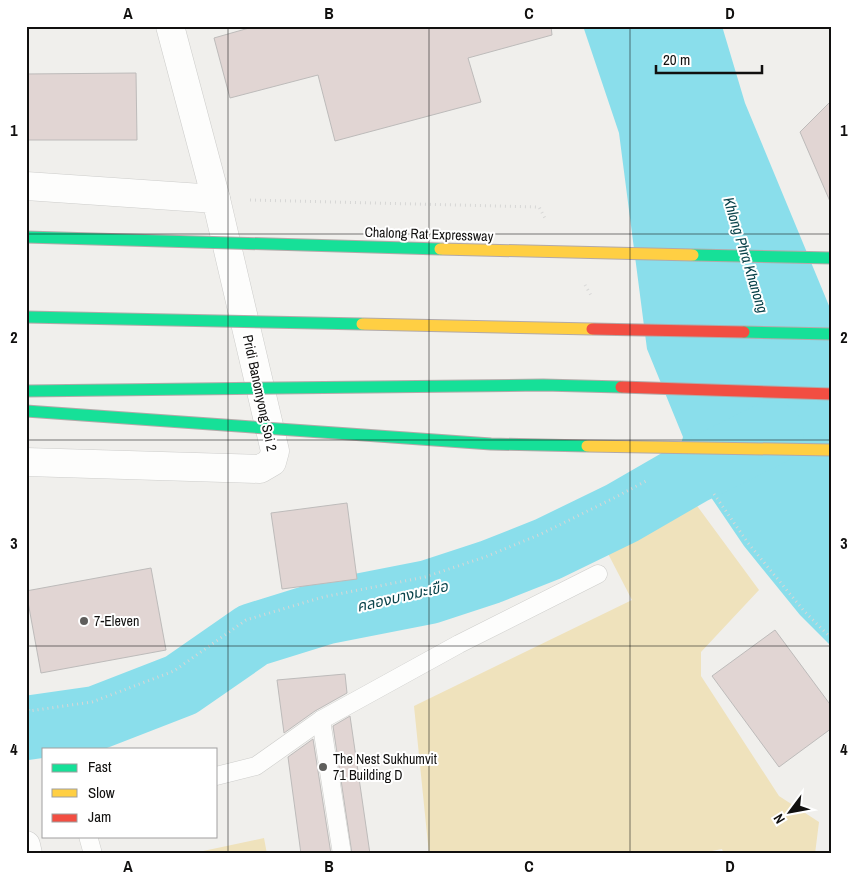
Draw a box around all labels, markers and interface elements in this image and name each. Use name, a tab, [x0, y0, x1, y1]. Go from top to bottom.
text: A	[123, 2, 133, 24]
text: B	[324, 2, 334, 24]
text: C	[524, 2, 534, 24]
text: D	[725, 2, 735, 24]
scale bar	[656, 42, 762, 74]
text: 20 m	[663, 49, 690, 70]
text: 1	[10, 119, 18, 141]
text: 1	[840, 119, 848, 141]
water label: Khlong Phra Khanong	[718, 194, 774, 316]
street label: Chalong Rat Expressway	[364, 223, 494, 245]
text: 2	[10, 326, 18, 348]
text: 2	[840, 326, 848, 348]
street label: Pridi Banomyong Soi 2	[239, 333, 281, 453]
text: 3	[10, 532, 18, 554]
text: 3	[840, 532, 848, 554]
water label: คลองบางมะเขือ	[354, 575, 451, 617]
place label: 7-Eleven	[94, 612, 139, 630]
marker: 7-Eleven	[78, 615, 90, 627]
text: 4	[10, 738, 18, 760]
text: 4	[840, 738, 848, 760]
legend	[42, 748, 218, 838]
place label: The Nest Sukhumvit 71 Building D	[333, 750, 437, 784]
text: Fast	[88, 756, 112, 777]
marker: The Nest Sukhumvit 71 Building D	[317, 761, 329, 773]
text: Slow	[88, 782, 115, 803]
north arrow	[766, 788, 816, 838]
text: Jam	[88, 806, 111, 827]
text: N	[769, 811, 789, 827]
text: A	[123, 855, 133, 877]
text: B	[324, 855, 334, 877]
text: C	[524, 855, 534, 877]
text: D	[725, 855, 735, 877]

